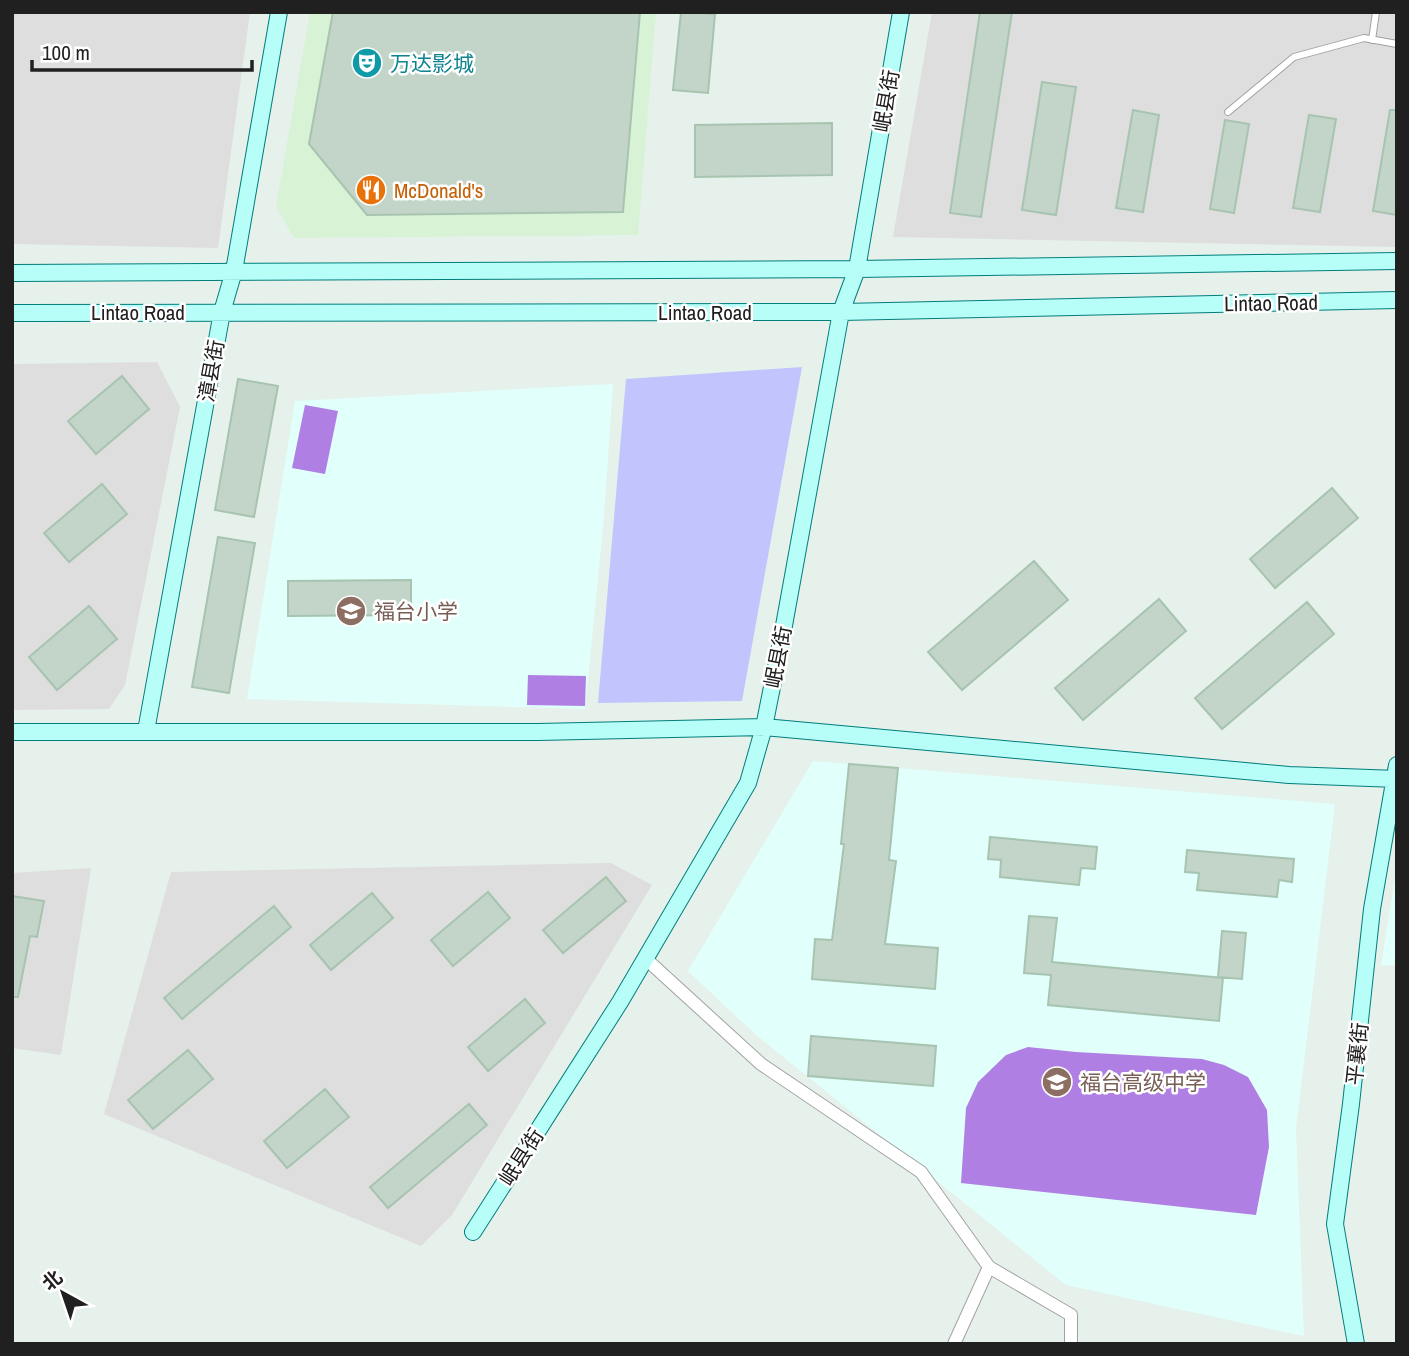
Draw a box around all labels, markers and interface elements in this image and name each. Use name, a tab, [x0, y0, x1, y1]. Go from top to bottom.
scale bar	[32, 28, 252, 72]
text: 100 m	[42, 38, 90, 67]
theatre icon: 万达影城	[350, 46, 384, 80]
place label: 万达影城	[390, 49, 474, 78]
street label: 岷县街	[866, 67, 906, 135]
restaurant icon: McDonald's	[354, 173, 388, 207]
place label: McDonald's	[394, 176, 483, 205]
street label: Lintao Road	[1224, 288, 1318, 318]
street label: Lintao Road	[91, 298, 185, 327]
street label: Lintao Road	[658, 298, 752, 327]
street label: 漳县街	[191, 337, 231, 405]
school or university icon: 福台小学	[334, 594, 368, 628]
place label: 福台小学	[374, 597, 458, 626]
street label: 岷县街	[758, 623, 798, 691]
street label: 平襄街	[1339, 1021, 1375, 1087]
school or university icon: 福台高级中学	[1040, 1065, 1074, 1099]
place label: 福台高级中学	[1080, 1068, 1206, 1097]
street label: 岷县街	[492, 1123, 550, 1191]
north arrow	[28, 1258, 98, 1328]
text: 北	[36, 1264, 68, 1296]

